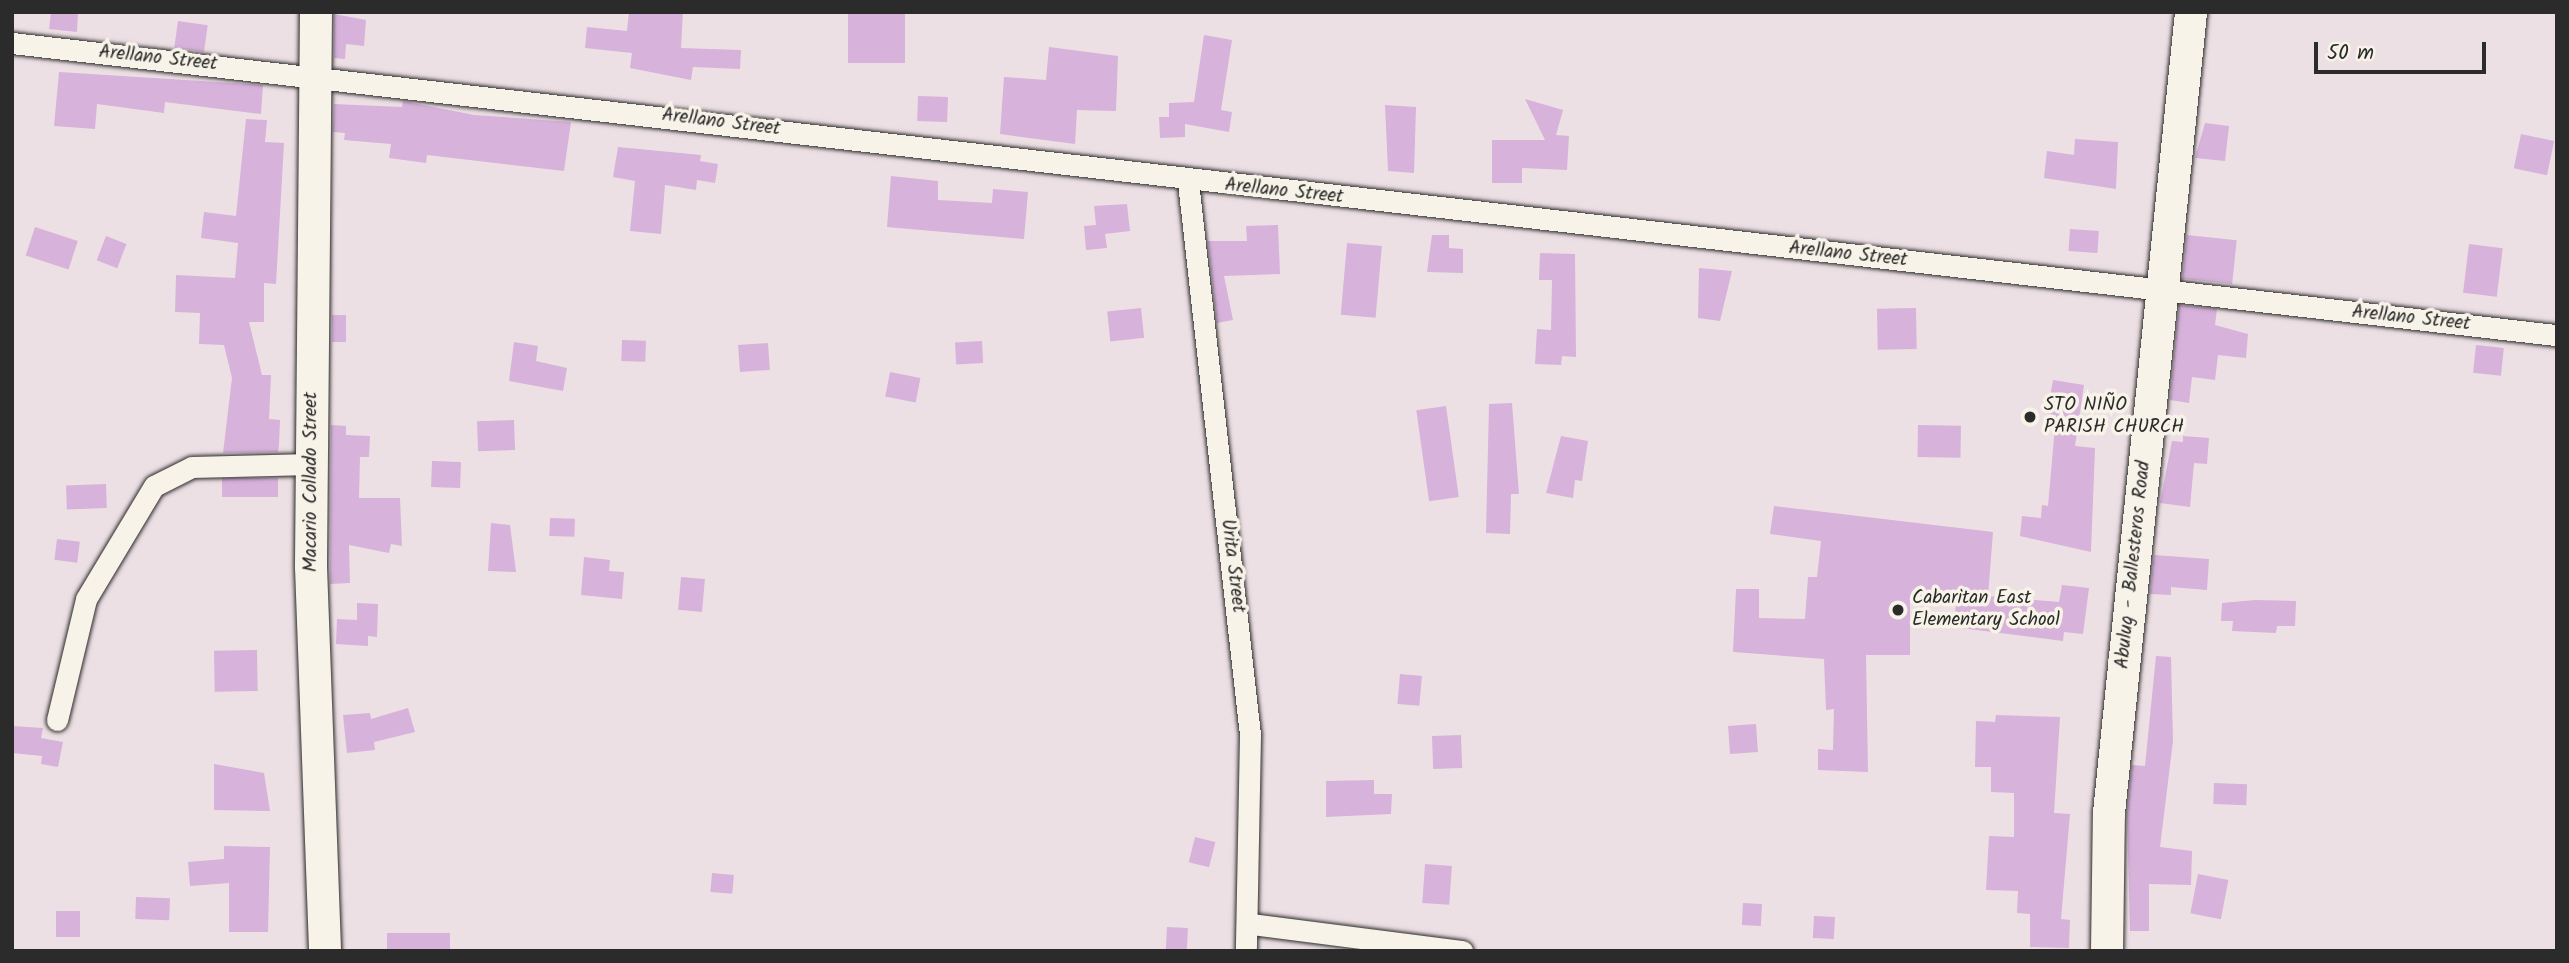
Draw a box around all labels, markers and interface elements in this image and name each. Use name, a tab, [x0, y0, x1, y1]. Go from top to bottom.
scale bar	[2317, 28, 2488, 72]
text: 50 m	[2327, 37, 2374, 70]
street label: Arellano Street	[98, 41, 218, 77]
street label: Arellano Street	[660, 104, 782, 142]
street label: Arellano Street	[1224, 174, 1344, 210]
street label: Arellano Street	[1788, 237, 1908, 273]
street label: Arellano Street	[2351, 301, 2471, 337]
street label: Macario Collado Street	[301, 392, 323, 572]
place label: STO NIÑO PARISH CHURCH	[2044, 395, 2184, 439]
marker: STO NIÑO PARISH CHURCH	[2022, 409, 2038, 425]
street label: Abulug - Ballesteros Road	[2112, 460, 2156, 670]
street label: Urita Street	[1215, 518, 1249, 614]
place label: Cabaritan East Elementary School	[1912, 588, 2060, 632]
marker: Cabaritan East Elementary School	[1890, 602, 1906, 618]

